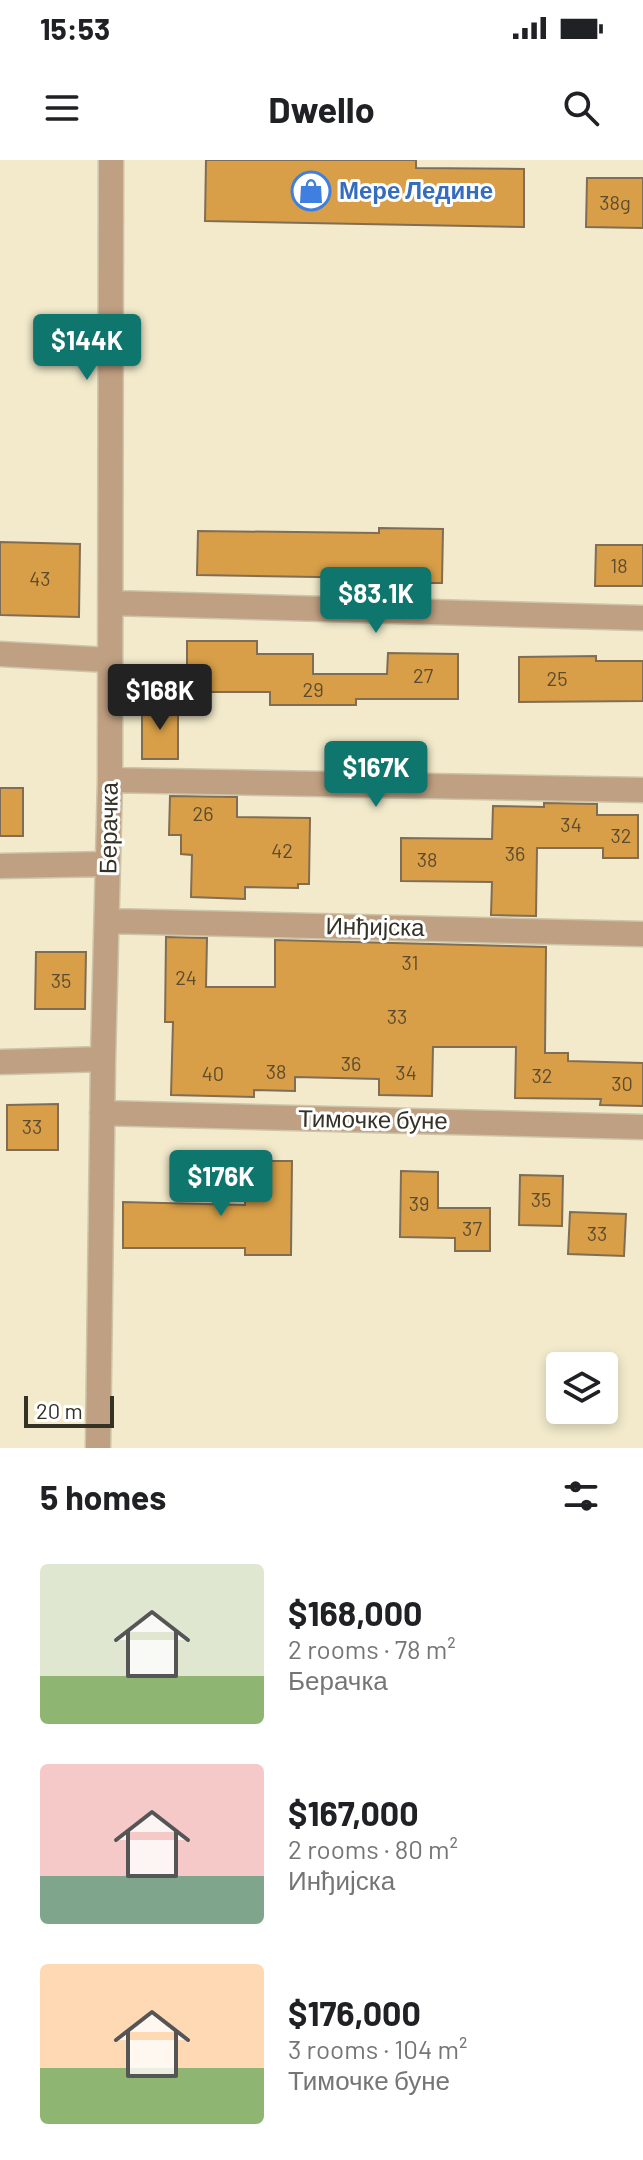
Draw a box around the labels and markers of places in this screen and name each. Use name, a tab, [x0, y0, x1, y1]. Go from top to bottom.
shop icon: Мере Ледине	[290, 170, 332, 212]
place label: Мере Ледине	[339, 175, 493, 204]
pin: $144K	[31, 314, 143, 382]
pin: $83.1K	[311, 567, 441, 635]
pin: $168K	[104, 664, 216, 732]
pin: $167K	[320, 741, 432, 809]
pin: $176K	[165, 1150, 277, 1218]

